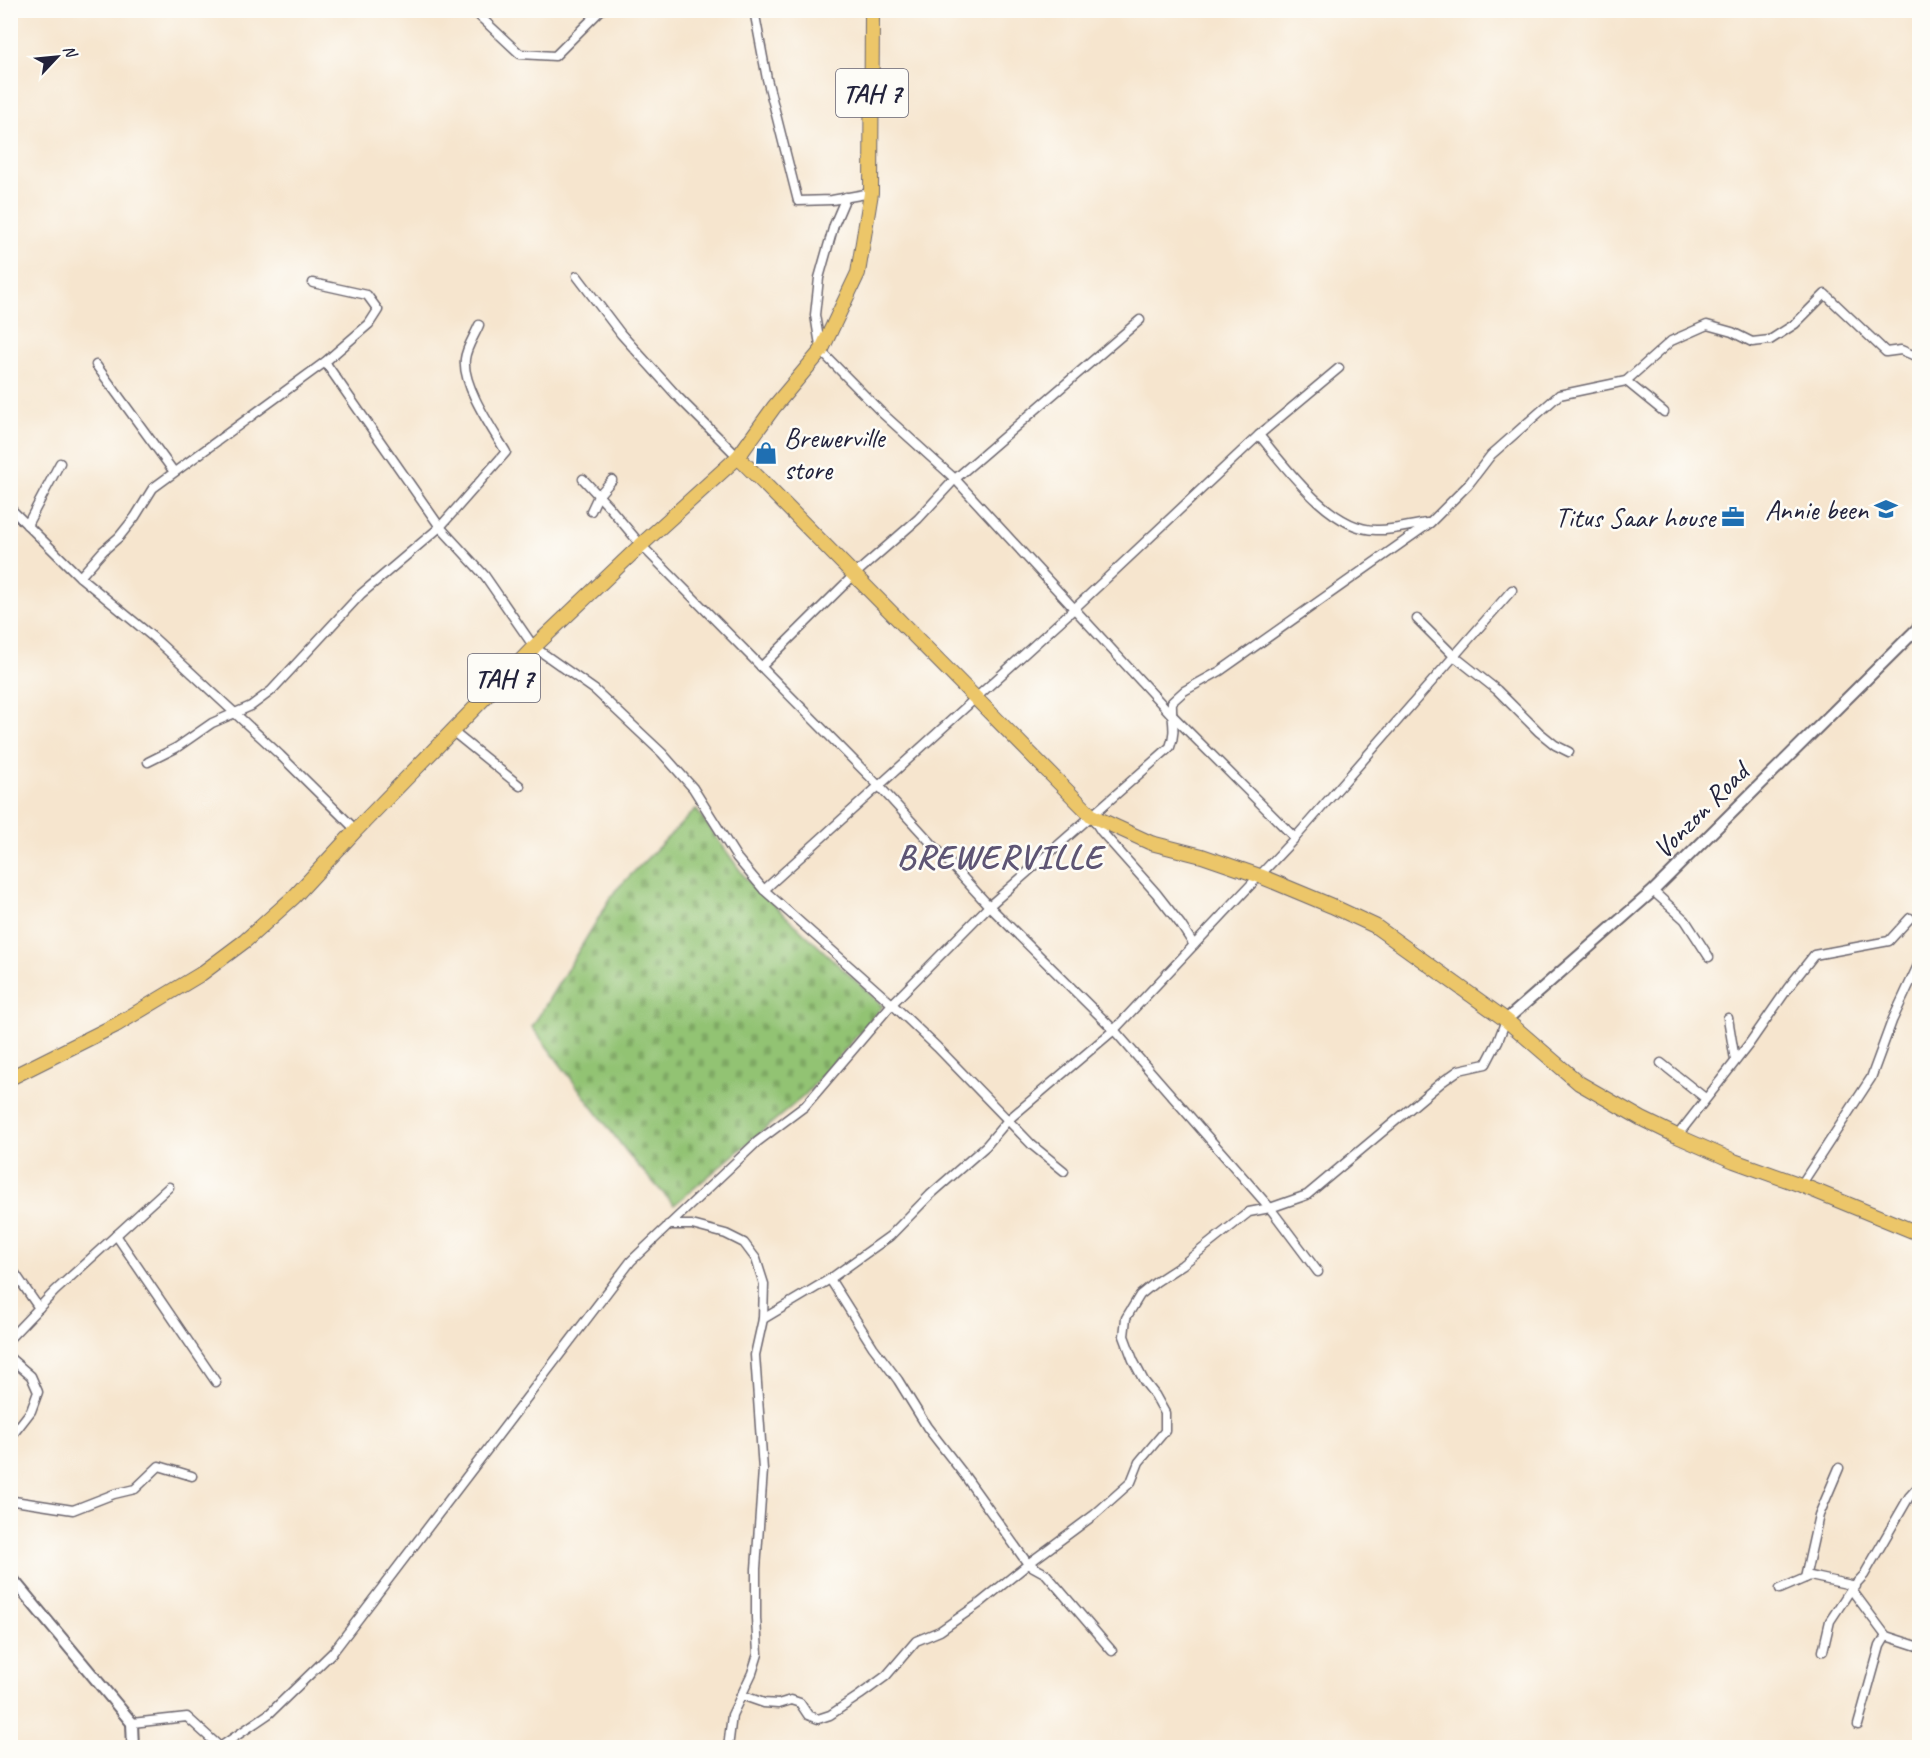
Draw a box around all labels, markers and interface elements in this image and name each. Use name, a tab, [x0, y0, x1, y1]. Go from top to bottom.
north arrow	[27, 27, 87, 87]
text: N	[58, 42, 82, 62]
road number: TAH 7	[836, 69, 908, 117]
place label: Brewerville store	[784, 420, 886, 487]
shop icon: Brewerville store	[753, 440, 779, 466]
place label: Annie been	[1765, 492, 1869, 527]
school or university icon: Annie been	[1873, 496, 1899, 522]
place label: Titus Saar house	[1555, 500, 1717, 535]
office icon: Titus Saar house	[1720, 504, 1746, 530]
road number: TAH 7	[468, 654, 540, 702]
street label: Vonzon Road	[1645, 752, 1758, 866]
district label: BREWERVILLE	[897, 835, 1107, 878]

